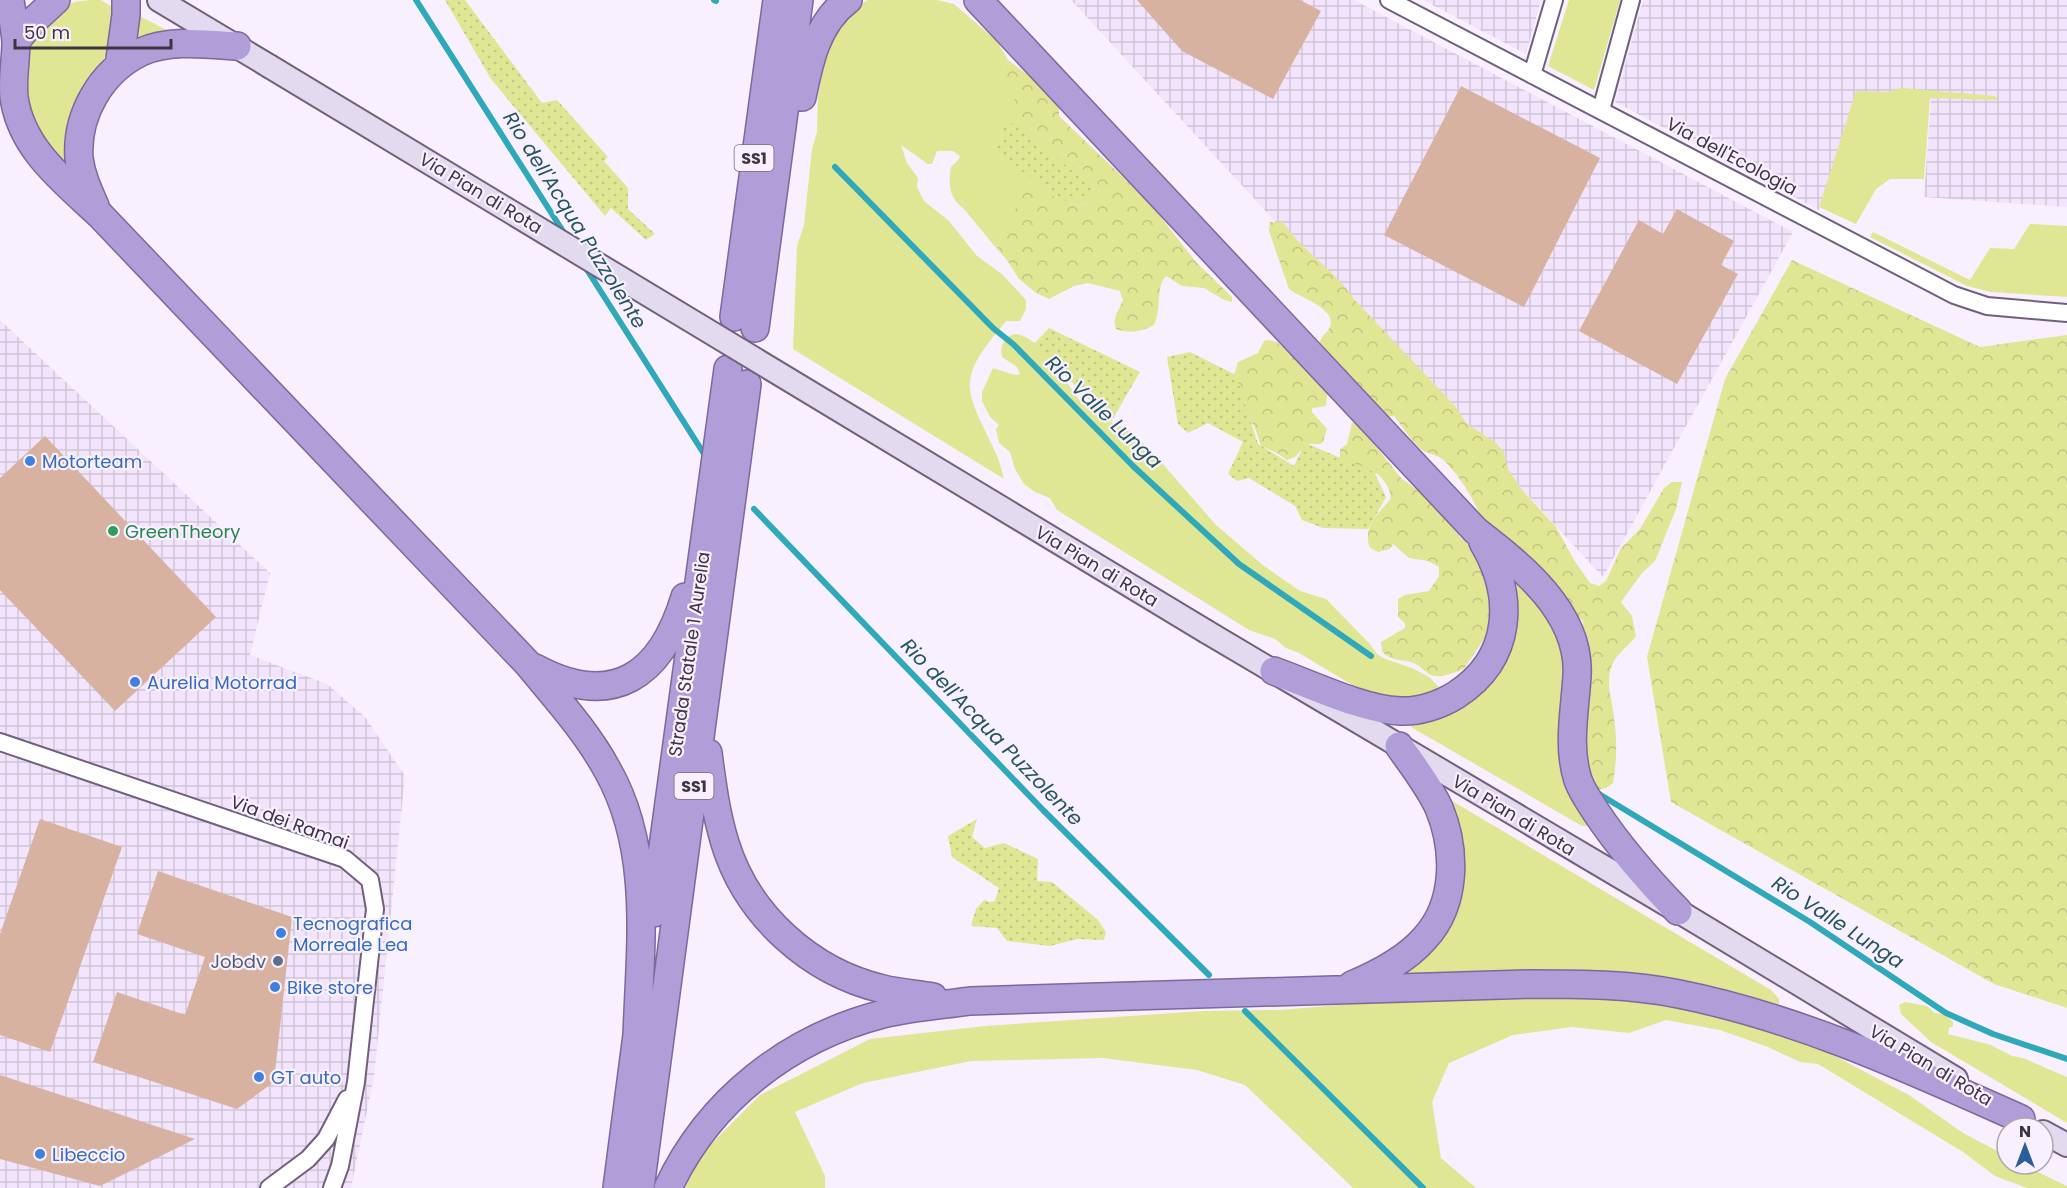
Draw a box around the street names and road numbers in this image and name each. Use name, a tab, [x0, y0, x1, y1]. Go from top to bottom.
street label: Via dell'Ecologia	[1662, 111, 1802, 201]
road number: SS1	[734, 145, 774, 171]
street label: Via Pian di Rota	[415, 146, 547, 240]
street label: Via Pian di Rota	[1031, 519, 1163, 613]
street label: Strada Statale 1 Aurelia	[662, 550, 716, 758]
street label: Via Pian di Rota	[1448, 768, 1580, 862]
road number: SS1	[674, 773, 714, 799]
street label: Via dei Ramai	[227, 789, 353, 855]
street label: Via Pian di Rota	[1865, 1018, 1997, 1112]

